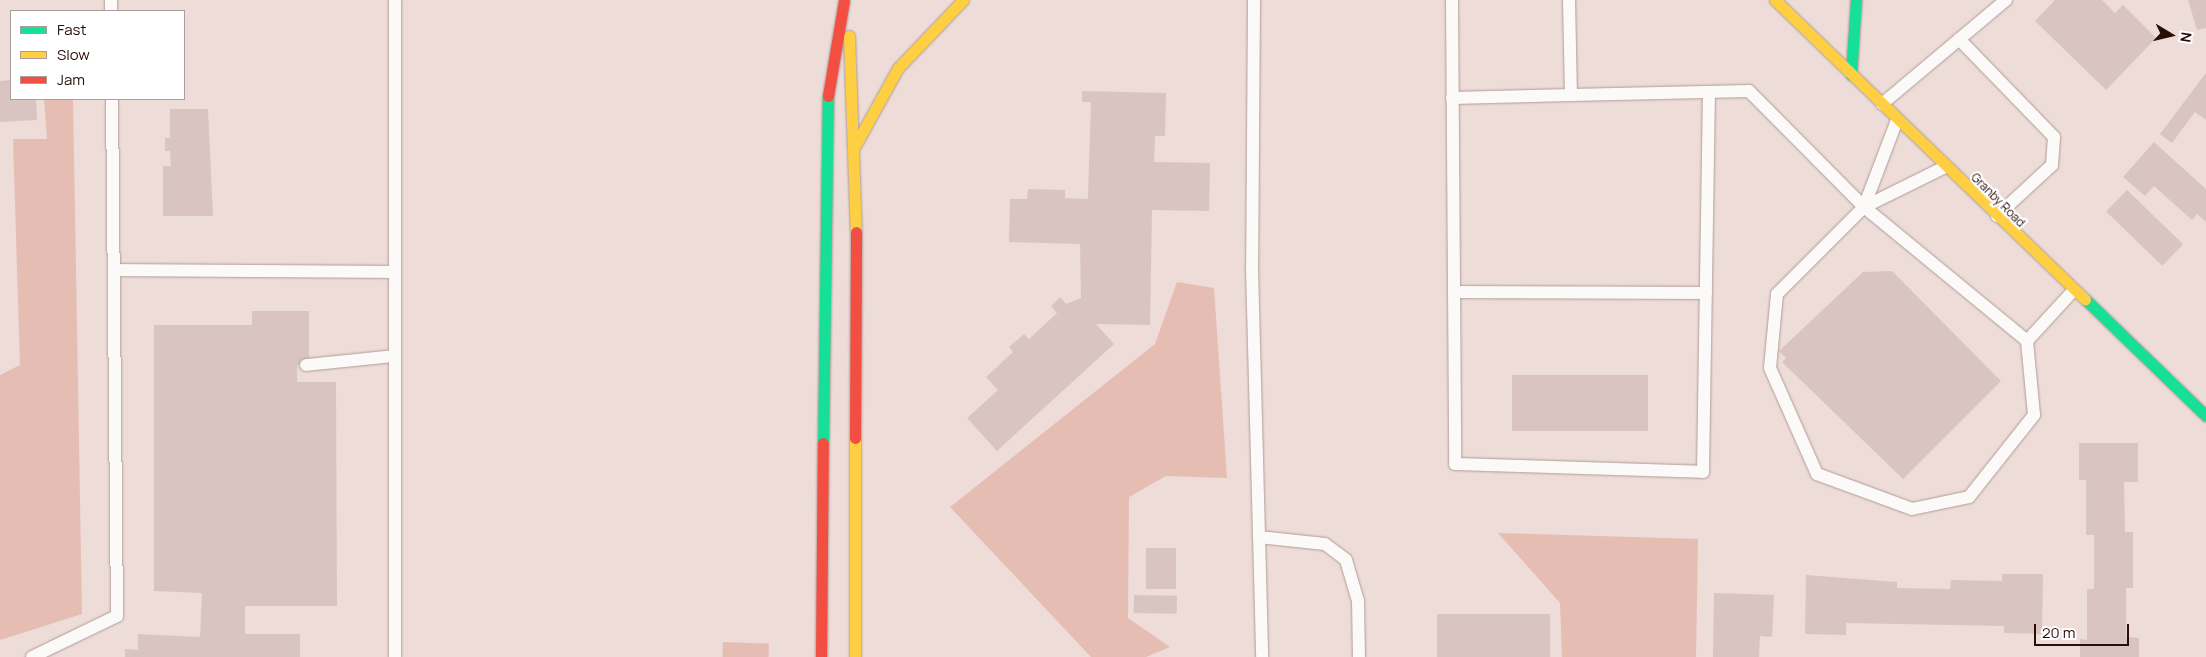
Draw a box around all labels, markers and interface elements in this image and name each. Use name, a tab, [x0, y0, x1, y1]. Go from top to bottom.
legend	[10, 10, 185, 100]
north arrow	[2146, 10, 2196, 60]
text: Fast	[57, 19, 86, 40]
text: N	[2176, 31, 2196, 44]
text: Slow	[57, 44, 90, 65]
text: Jam	[57, 69, 85, 90]
street label: Granby Road	[1968, 170, 2028, 230]
scale bar	[2036, 614, 2131, 646]
text: 20 m	[2042, 622, 2075, 643]

